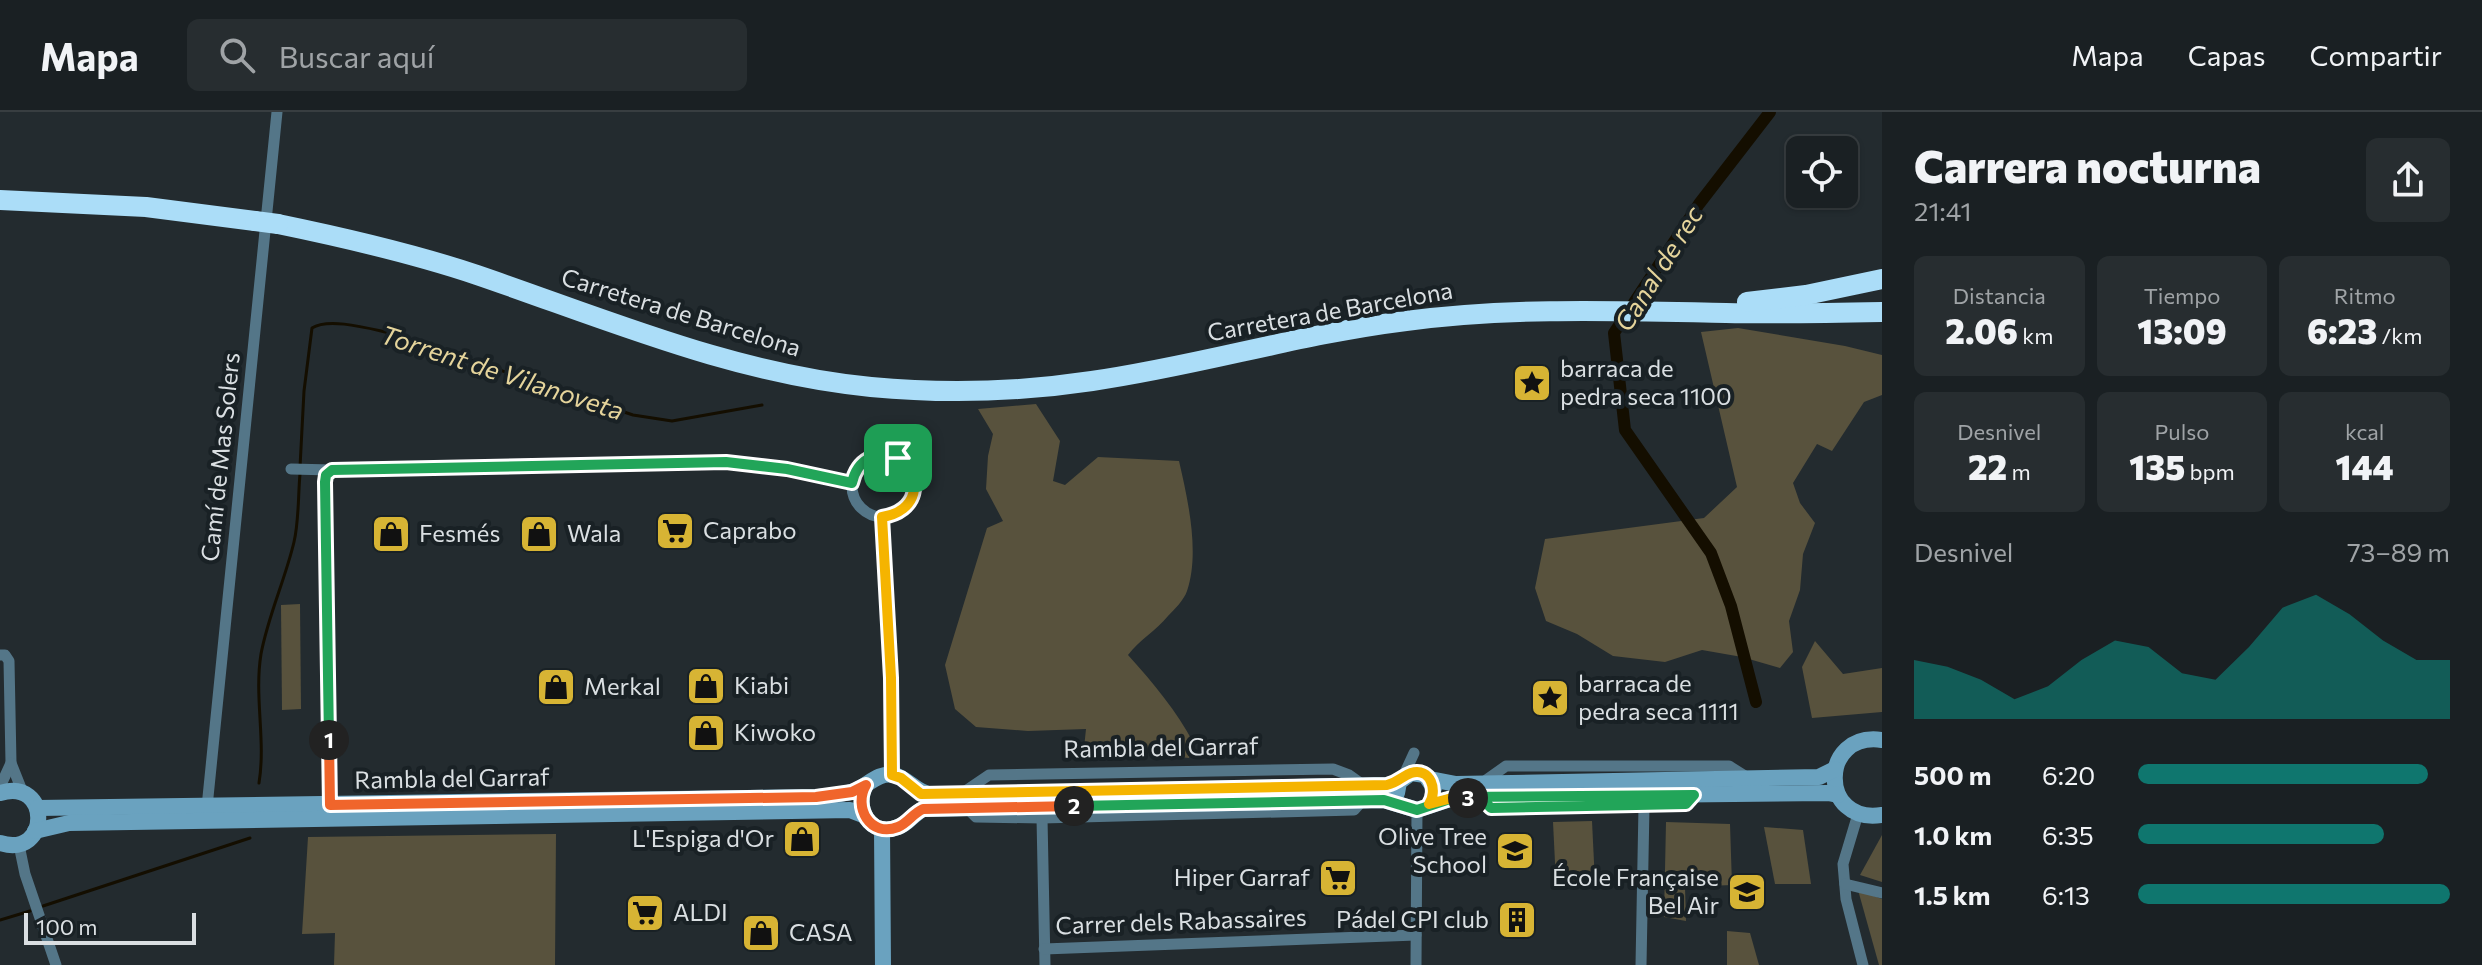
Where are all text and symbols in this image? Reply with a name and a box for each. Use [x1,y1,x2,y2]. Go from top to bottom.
search box [187,19,747,91]
text: Mapa [40,32,139,79]
icon: search [215,33,259,77]
text: Buscar aquí [279,37,435,74]
text: Mapa [2071,38,2144,72]
text: Capas [2188,38,2265,72]
text: Compartir [2309,38,2442,72]
map controls [1786,136,1858,208]
button: locate [1786,136,1858,208]
text: Carrera nocturna [1914,138,2261,192]
button: share [2366,138,2450,222]
text: 21:41 [1914,195,1972,226]
water label: Canal de rec [1607,200,1708,337]
street label: Carretera de Barcelona [558,261,805,362]
street label: Carretera de Barcelona [1205,275,1455,346]
text: Distancia [1953,282,2046,309]
text: Tiempo [2144,282,2220,309]
text: Ritmo [2334,282,2396,309]
text: 2.06 [1945,309,2018,351]
text: 13:09 [2137,309,2227,351]
text: 6:23 [2307,309,2377,351]
water label: Torrent de Vilanoveta [377,318,628,425]
text: km [2018,322,2053,349]
text: /km [2377,322,2422,349]
street label: Camí de Mas Solers [194,351,245,563]
place label: barraca de pedra seca 1100 [1560,353,1732,410]
place icon: barraca de pedra seca 1100 [1511,362,1553,404]
text: Desnivel [1957,418,2041,445]
text: Pulso [2155,418,2209,445]
text: kcal [2345,418,2384,445]
pin [864,424,932,492]
icon: arrive [876,436,920,480]
text: 22 [1968,445,2007,487]
text: 135 [2129,445,2185,487]
text: 144 [2336,445,2394,487]
text: m [2007,458,2031,485]
text: bpm [2185,458,2235,485]
supermarket icon: Caprabo [654,510,696,552]
shop icon: Fesmés [370,513,412,555]
shop icon: Wala [518,513,560,555]
place label: Caprabo [703,515,797,544]
place label: Fesmés [419,518,500,547]
place label: Wala [567,518,621,547]
text: Desnivel [1914,536,2013,567]
text: 73–89 m [2347,536,2450,567]
shop icon: Kiabi [685,665,727,707]
shop icon: Merkal [535,666,577,708]
place label: barraca de pedra seca 1111 [1578,668,1739,725]
place label: Kiabi [734,670,789,699]
place label: Merkal [584,671,661,700]
place icon: barraca de pedra seca 1111 [1529,677,1571,719]
shop icon: Kiwoko [685,712,727,754]
place label: Kiwoko [734,717,816,746]
pin: 1 [309,720,349,760]
text: 1 [324,726,334,753]
street label: Rambla del Garraf [1063,730,1259,763]
text: 500 m [1914,759,1991,790]
text: 6:20 [2042,759,2095,790]
street label: Rambla del Garraf [354,761,550,794]
pin: 3 [1448,778,1488,818]
text: 3 [1462,784,1474,811]
pin: 2 [1054,786,1094,826]
text: 2 [1068,792,1080,819]
shop icon: L'Espiga d'Or [781,818,823,860]
text: 1.0 km [1914,819,1992,850]
text: 6:35 [2042,819,2094,850]
place label: Olive Tree School [1378,821,1487,878]
place label: L'Espiga d'Or [632,823,774,852]
school or university icon: Olive Tree School [1494,830,1536,872]
supermarket icon: Hiper Garraf [1317,857,1359,899]
place label: Hiper Garraf [1174,862,1311,891]
place label: École Française Bel Air [1552,862,1719,919]
school or university icon: École Française Bel Air [1726,871,1768,913]
text: 1.5 km [1914,879,1990,910]
text: 6:13 [2042,879,2090,910]
supermarket icon: ALDI [624,892,666,934]
place label: ALDI [673,897,728,926]
building icon: Pádel CPI club [1496,899,1538,941]
street label: Carrer dels Rabassaires [1055,902,1307,939]
place label: Pádel CPI club [1336,904,1489,933]
scale bar [24,909,196,945]
shop icon: CASA [740,912,782,954]
text: 100 m [36,913,98,940]
place label: CASA [789,917,853,946]

